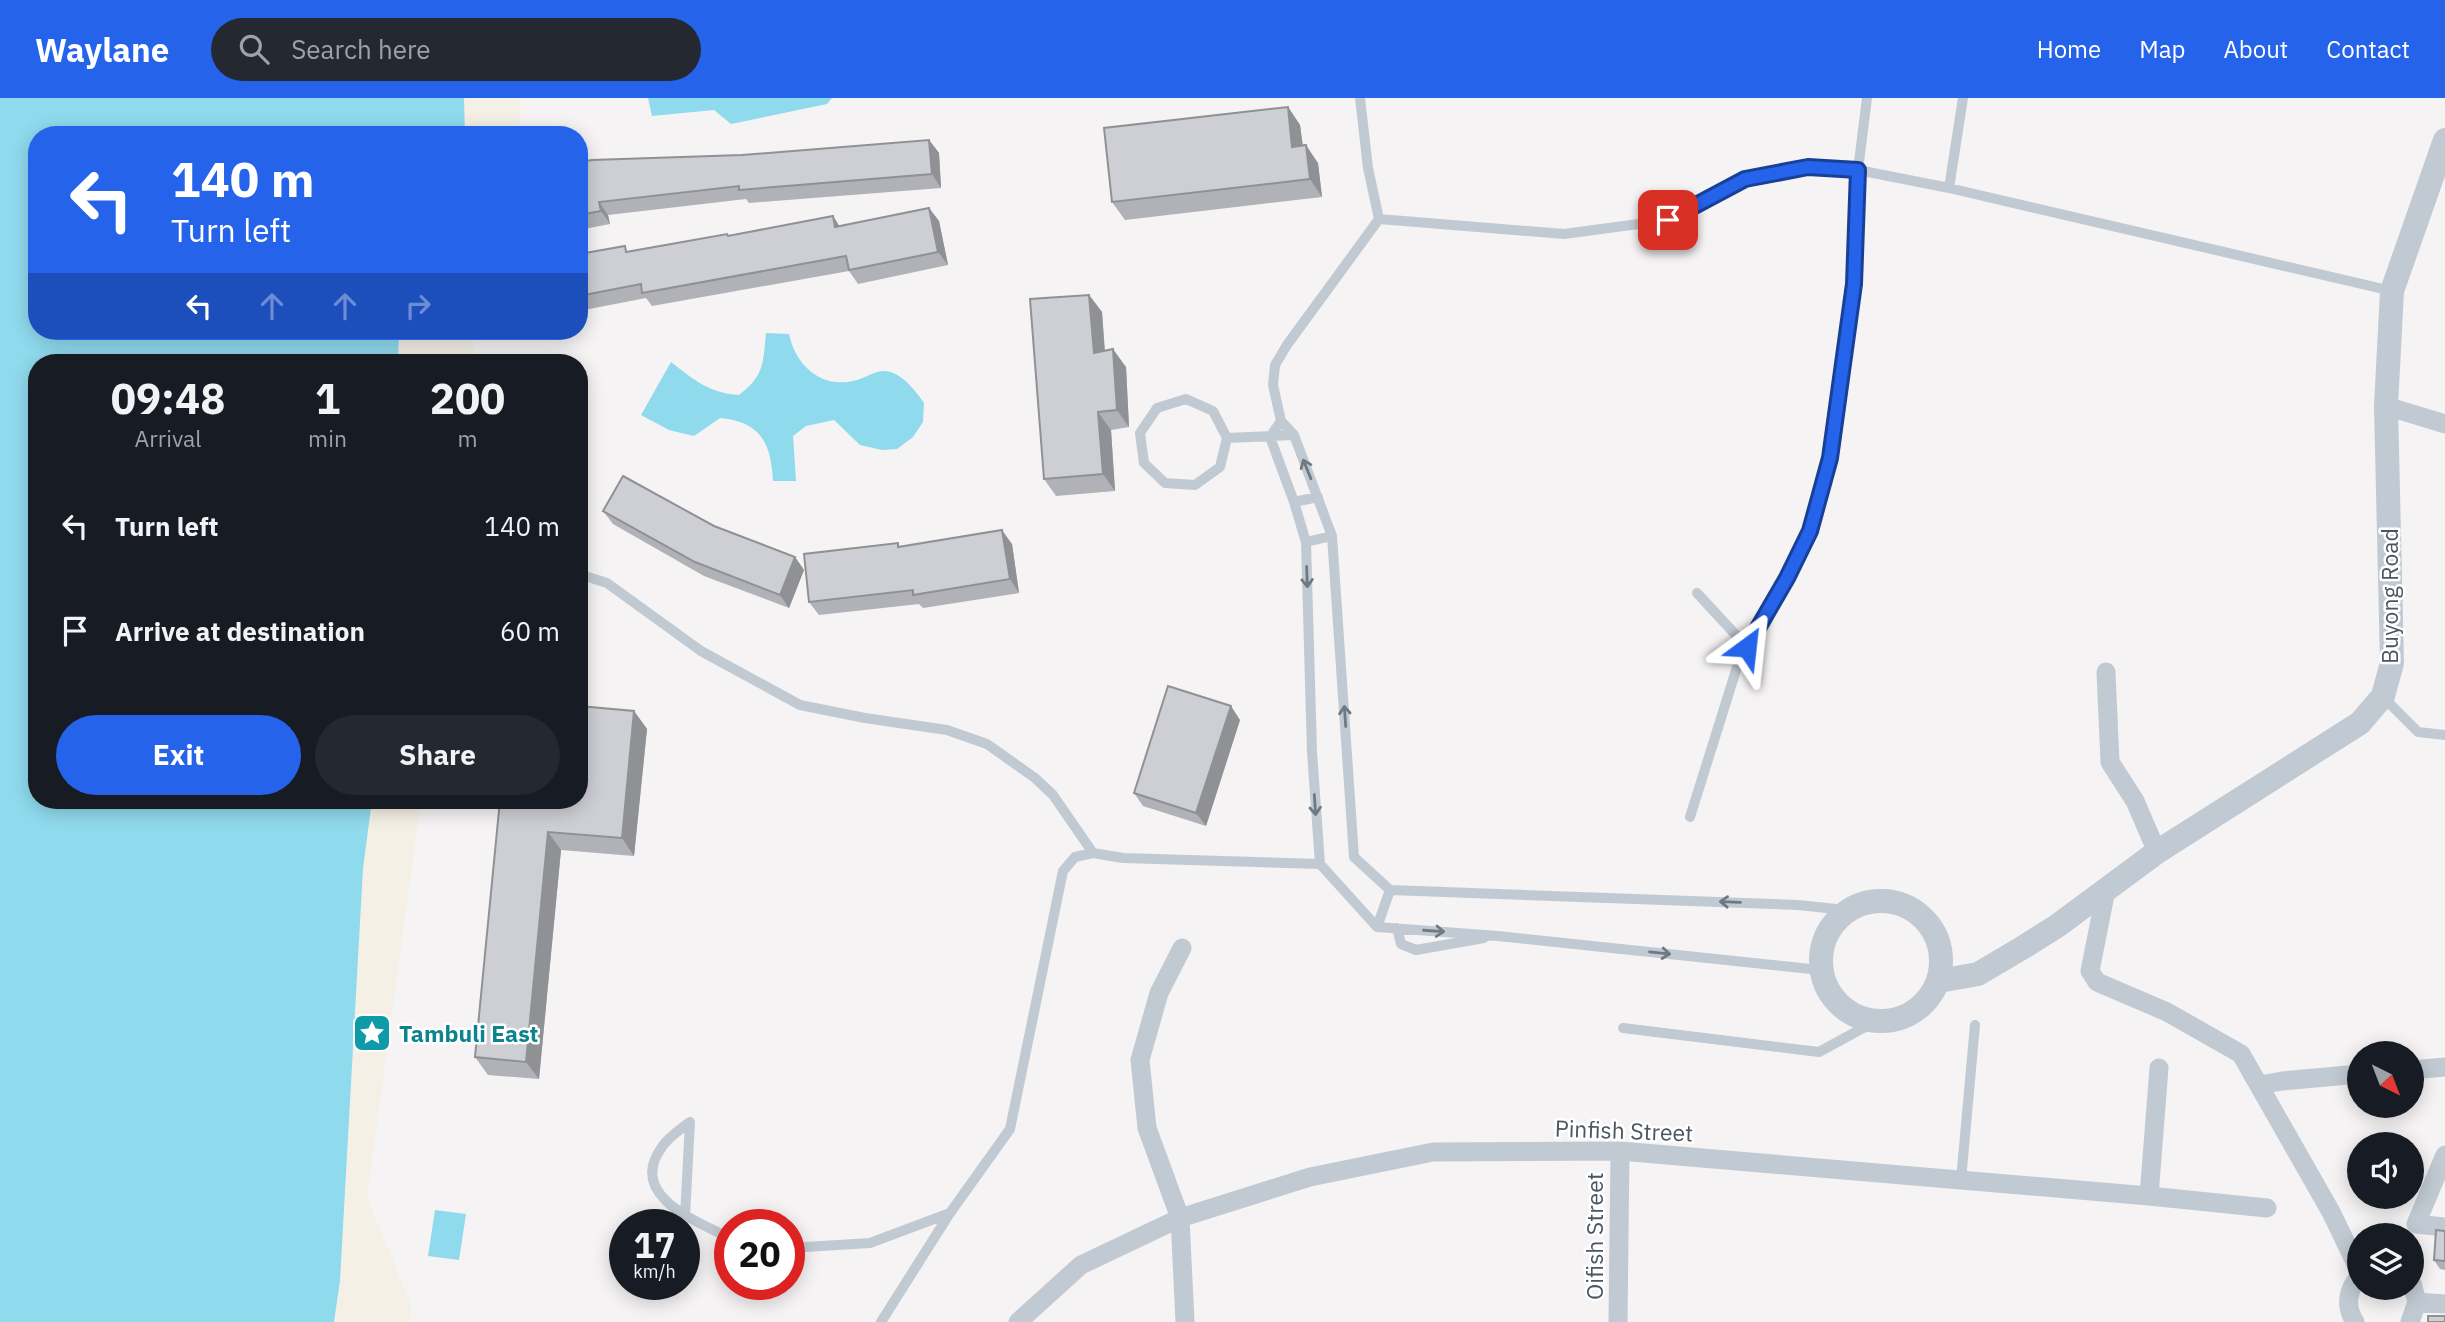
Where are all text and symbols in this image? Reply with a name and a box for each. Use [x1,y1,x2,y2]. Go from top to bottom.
search box [211,18,701,81]
text: Waylane [35,28,169,71]
icon: search [235,30,273,68]
text: Search here [291,32,431,66]
text: Home [2037,33,2101,65]
text: Map [2139,33,2185,65]
text: About [2223,33,2288,65]
text: Contact [2326,33,2410,65]
text: 140 m [171,147,315,210]
icon: left [56,154,147,245]
pin [1638,190,1698,250]
icon: arrive [1649,201,1687,239]
text: Turn left [171,209,291,251]
icon: left [180,287,218,325]
icon: ahead [253,287,291,325]
icon: ahead [326,287,364,325]
icon: right [399,287,437,325]
text: 09:48 [111,371,225,426]
text: 1 [315,371,340,426]
text: 200 [430,371,505,426]
text: Arrival [135,423,202,453]
text: min [308,423,347,453]
text: m [457,423,478,453]
one-way arrow [1300,458,1313,480]
icon: left [56,507,94,545]
text: Turn left [115,509,218,543]
text: 140 m [484,509,560,543]
street label: Buyong Road [2374,528,2404,664]
one-way arrow [1300,565,1313,588]
position arrow [1710,610,1784,684]
icon: arrive [56,612,94,650]
text: Arrive at destination [115,614,365,648]
text: 60 m [500,614,560,648]
one-way arrow [1338,705,1351,728]
button: Exit [56,715,301,795]
button: Share [315,715,560,795]
one-way arrow [1309,793,1322,815]
one-way arrow [1719,896,1742,909]
one-way arrow [1422,925,1444,938]
one-way arrow [1648,947,1671,960]
place icon: Tambuli East [351,1012,393,1054]
place label: Tambuli East [399,1018,539,1048]
north arrow [2347,1041,2424,1118]
map controls [2347,1041,2424,1300]
street label: Pinfish Street [1554,1113,1694,1147]
button: sound [2347,1132,2424,1209]
street label: Oifish Street [1579,1172,1609,1300]
speed limit sign: 20 [714,1209,805,1300]
text: 17 [633,1222,676,1268]
button: layers [2347,1223,2424,1300]
text: km/h [633,1260,676,1283]

